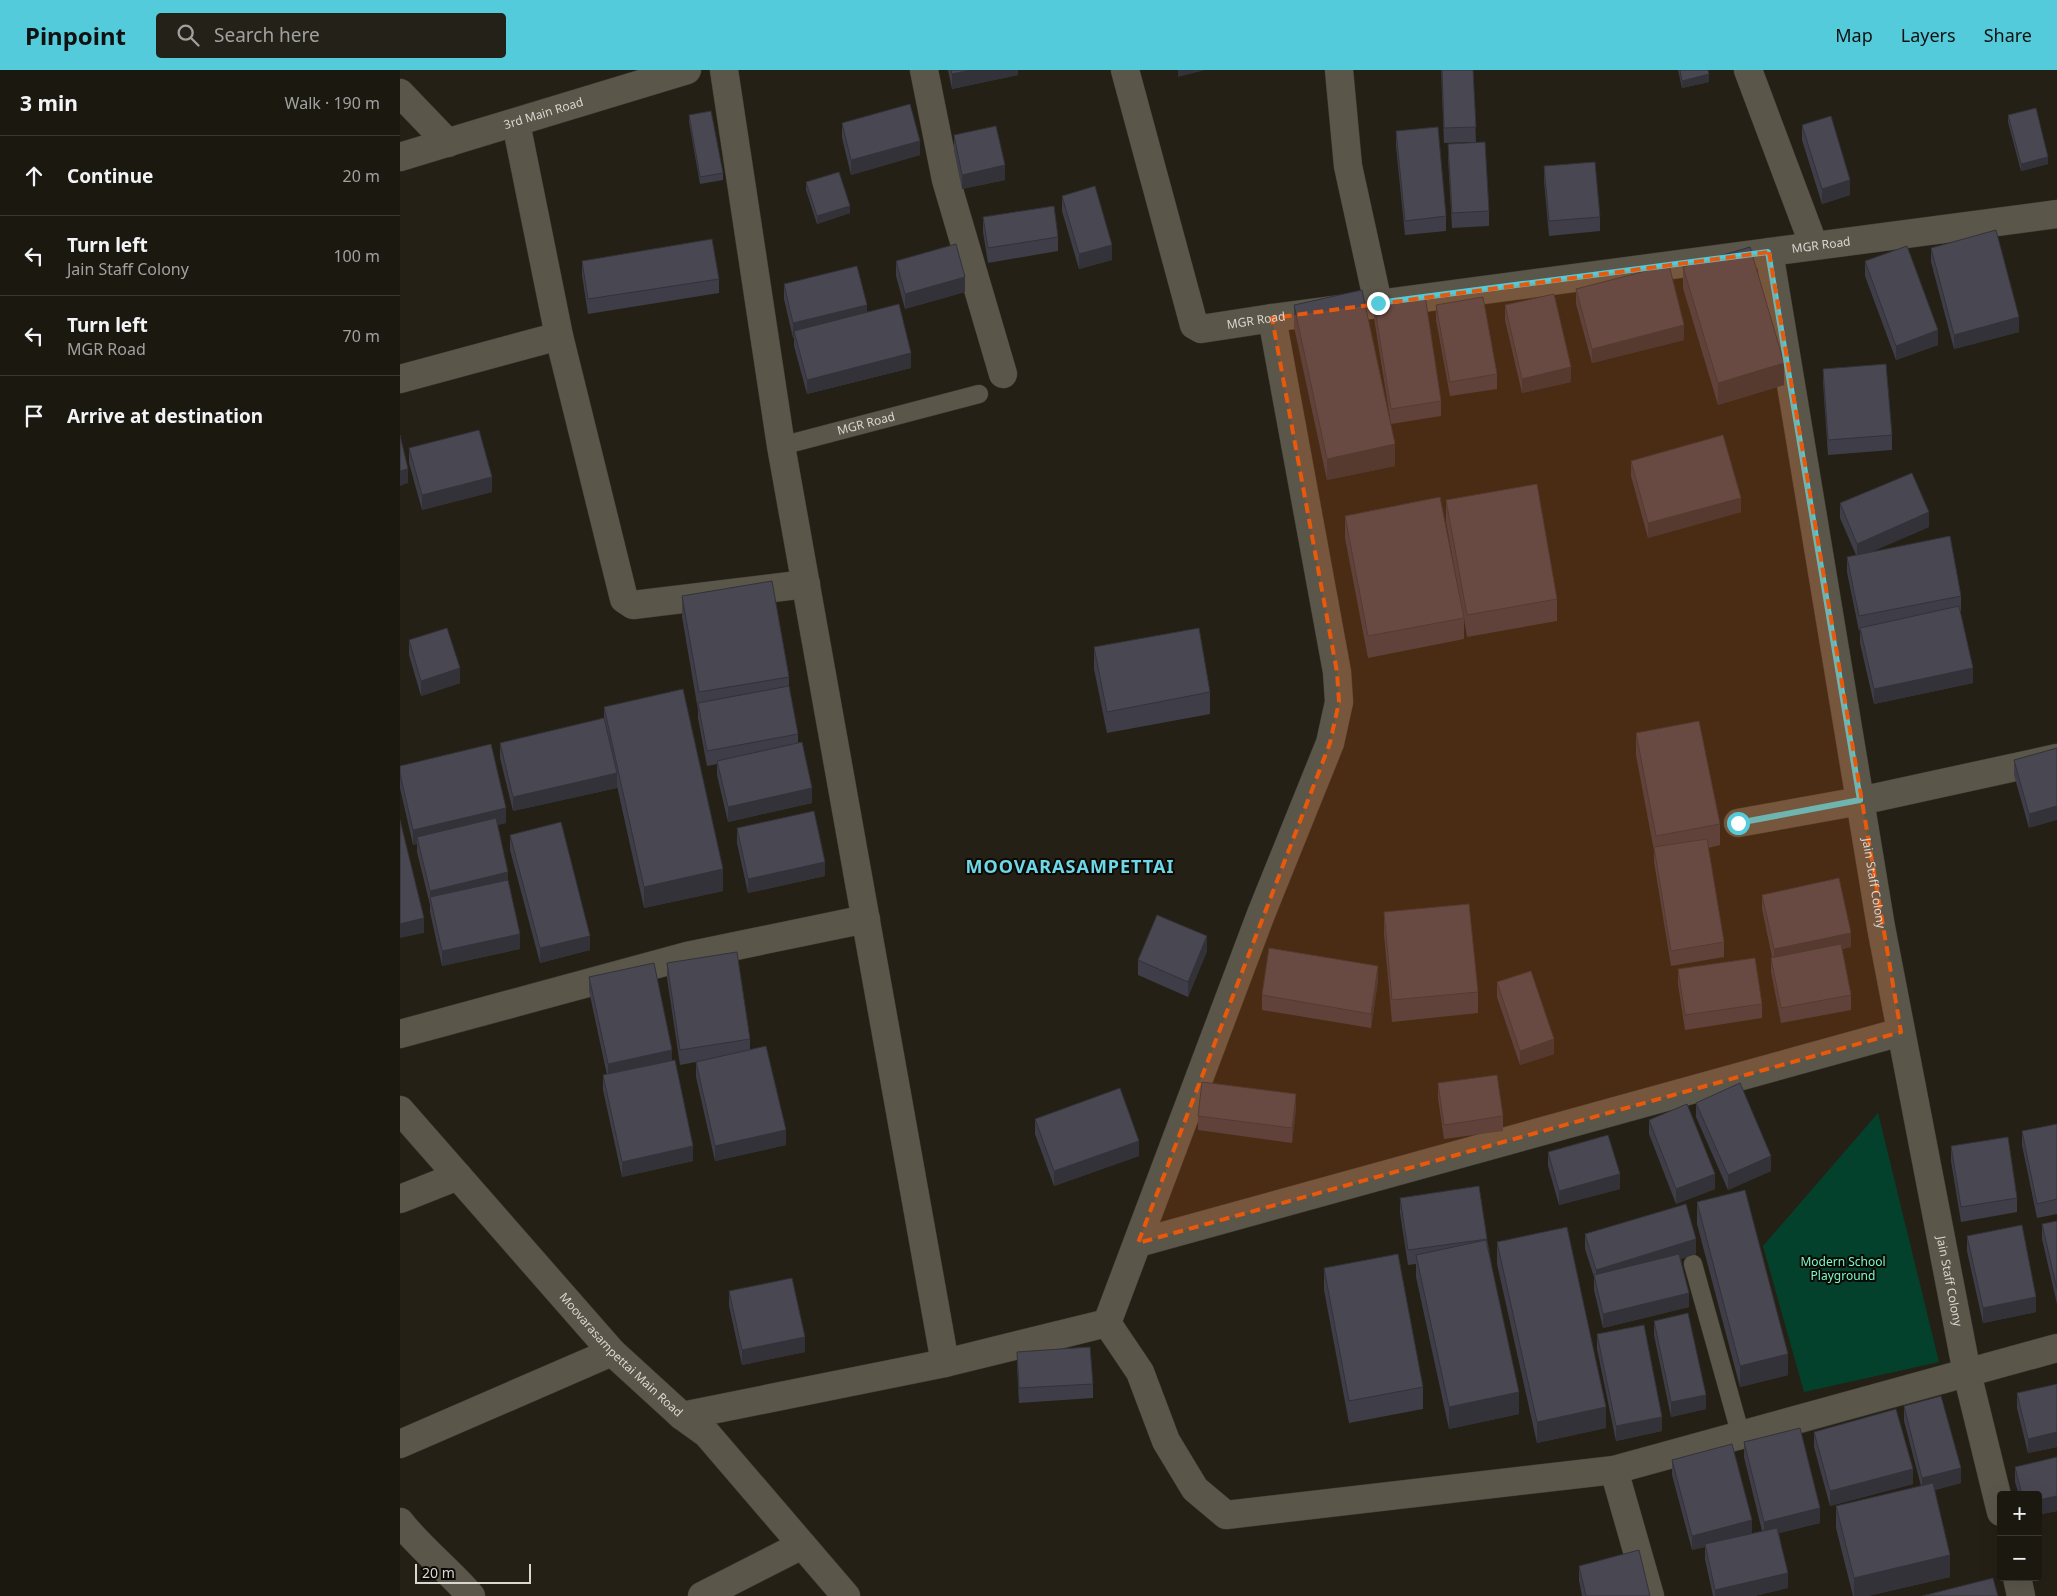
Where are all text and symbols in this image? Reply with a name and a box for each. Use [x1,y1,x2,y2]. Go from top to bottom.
search box [156,13,506,58]
text: Pinpoint [25,19,126,52]
icon: search [174,21,202,49]
text: Search here [214,22,320,48]
text: Map [1835,23,1873,47]
text: Layers [1901,23,1956,47]
text: Share [1984,23,2032,47]
text: 3 min [20,89,78,117]
text: Walk · 190 m [285,92,380,114]
street label: 3rd Main Road [502,93,585,133]
icon: ahead [20,162,48,190]
text: Continue [67,163,153,189]
text: 20 m [343,165,380,187]
text: Turn left [67,232,148,258]
street label: MGR Road [1791,232,1851,257]
icon: left [20,242,48,270]
text: 100 m [333,245,380,267]
text: Jain Staff Colony [67,258,189,280]
route end [1367,292,1390,315]
street label: MGR Road [1226,307,1286,333]
text: Turn left [67,312,148,338]
icon: left [20,322,48,350]
text: 70 m [343,325,380,347]
text: MGR Road [67,338,146,360]
icon: arrive [20,402,48,430]
text: Arrive at destination [67,403,263,429]
street label: MGR Road [835,407,897,439]
route start [1727,812,1750,835]
street label: Jain Staff Colony [1858,836,1890,931]
district label: MOOVARASAMPETTAI [966,854,1174,878]
street label: Jain Staff Colony [1933,1234,1967,1329]
park label: Modern School Playground [1800,1253,1886,1284]
street label: Moovarasampettai Main Road [556,1289,687,1421]
map controls [1997,1491,2042,1581]
button: + [1997,1491,2042,1536]
button: − [1997,1536,2042,1581]
scale bar [415,1561,531,1584]
text: 20 m [422,1563,455,1582]

